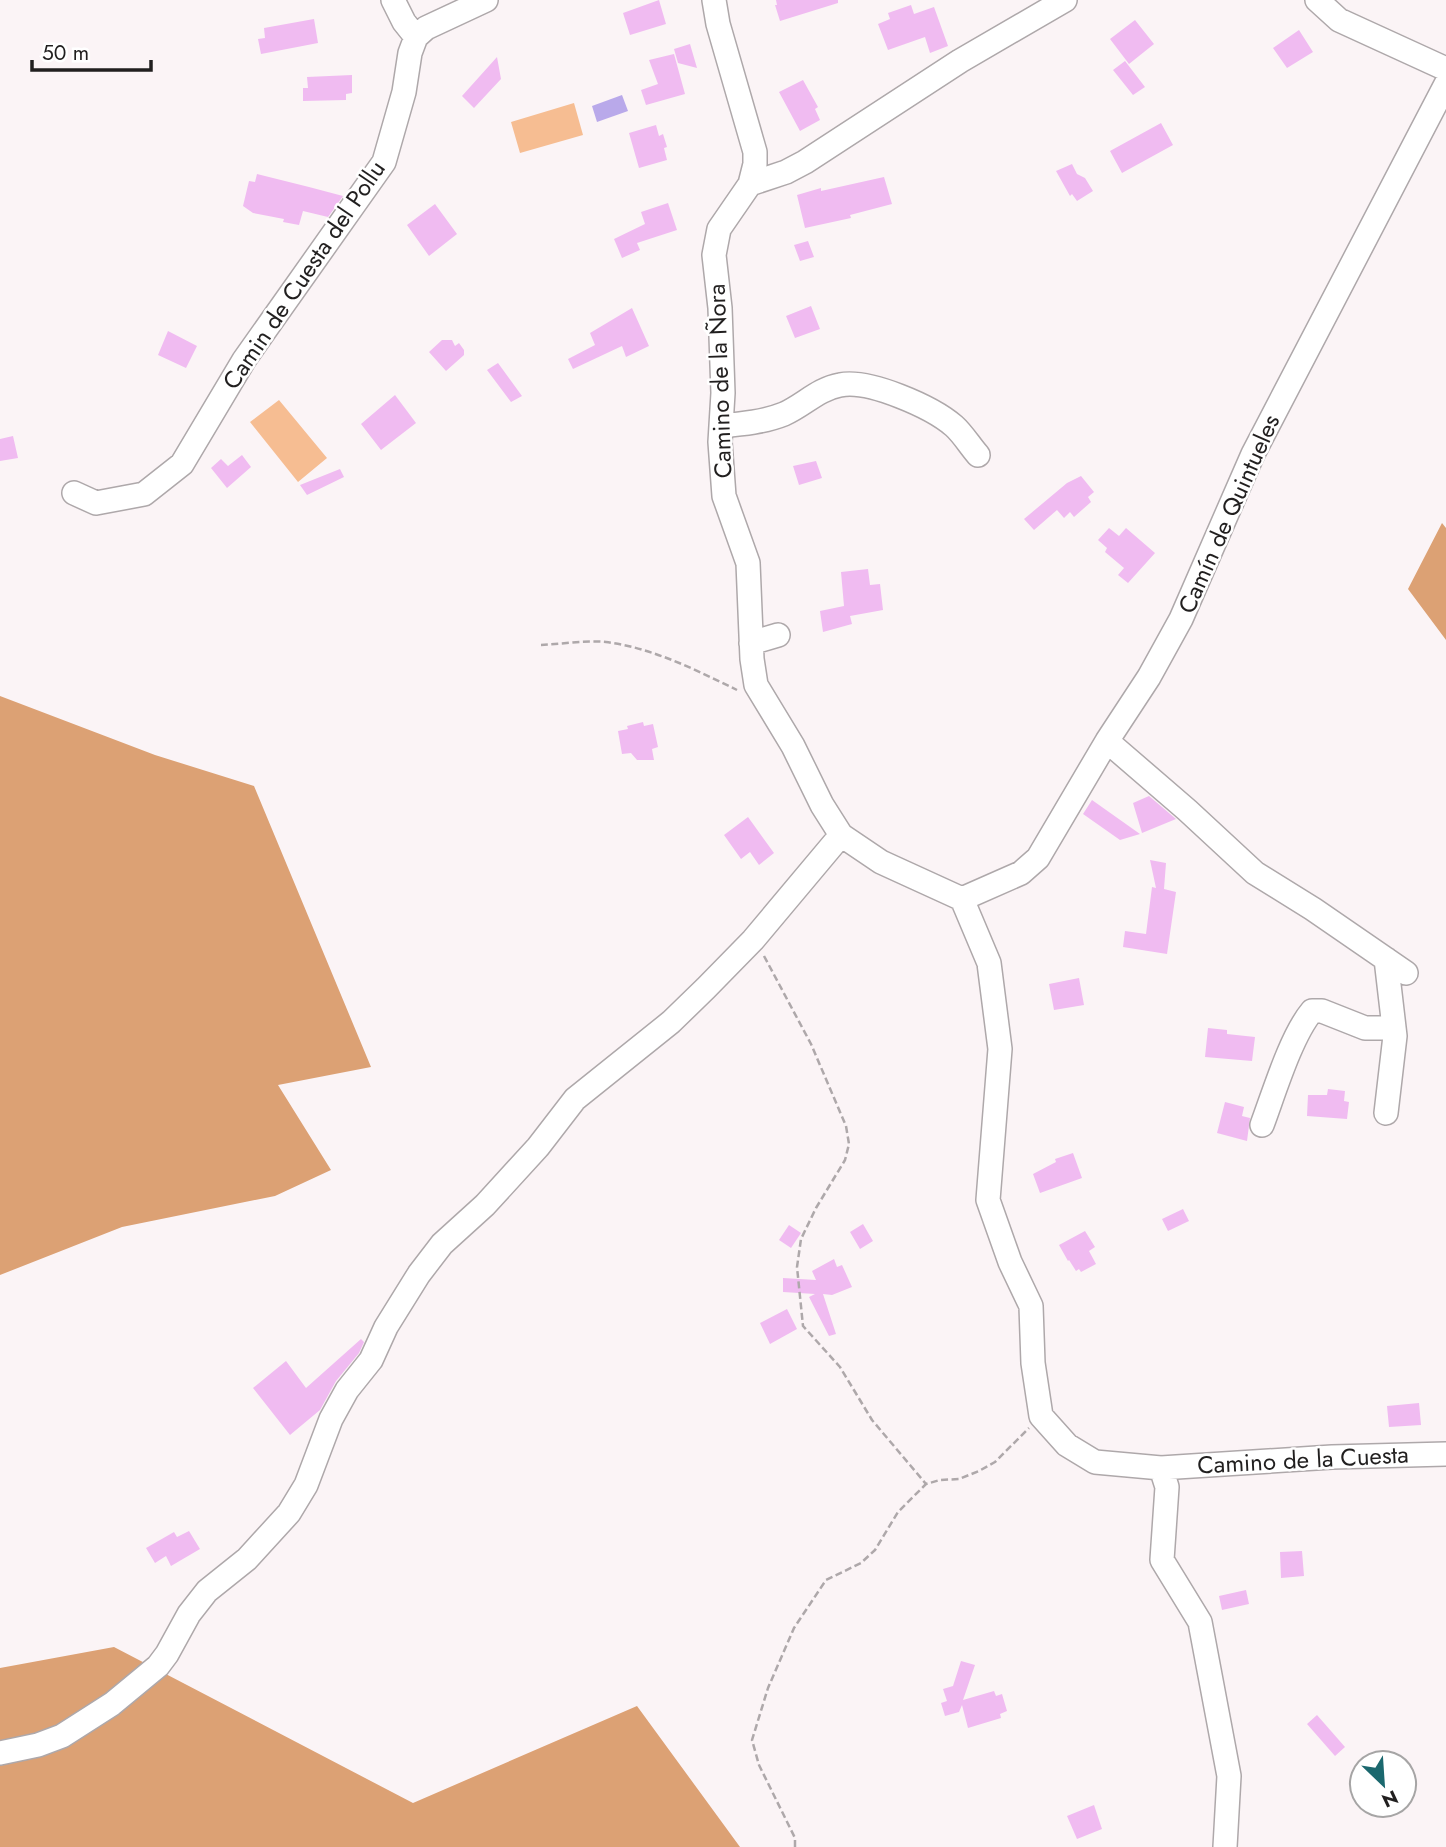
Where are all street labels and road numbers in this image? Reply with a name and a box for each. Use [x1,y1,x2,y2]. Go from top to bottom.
street label: Camin de Cuesta del Pollu [214,153,393,396]
street label: Camino de la Ñora [699,283,740,479]
street label: Camín de Quintueles [1169,409,1288,619]
street label: Camino de la Cuesta [1196,1436,1410,1483]

